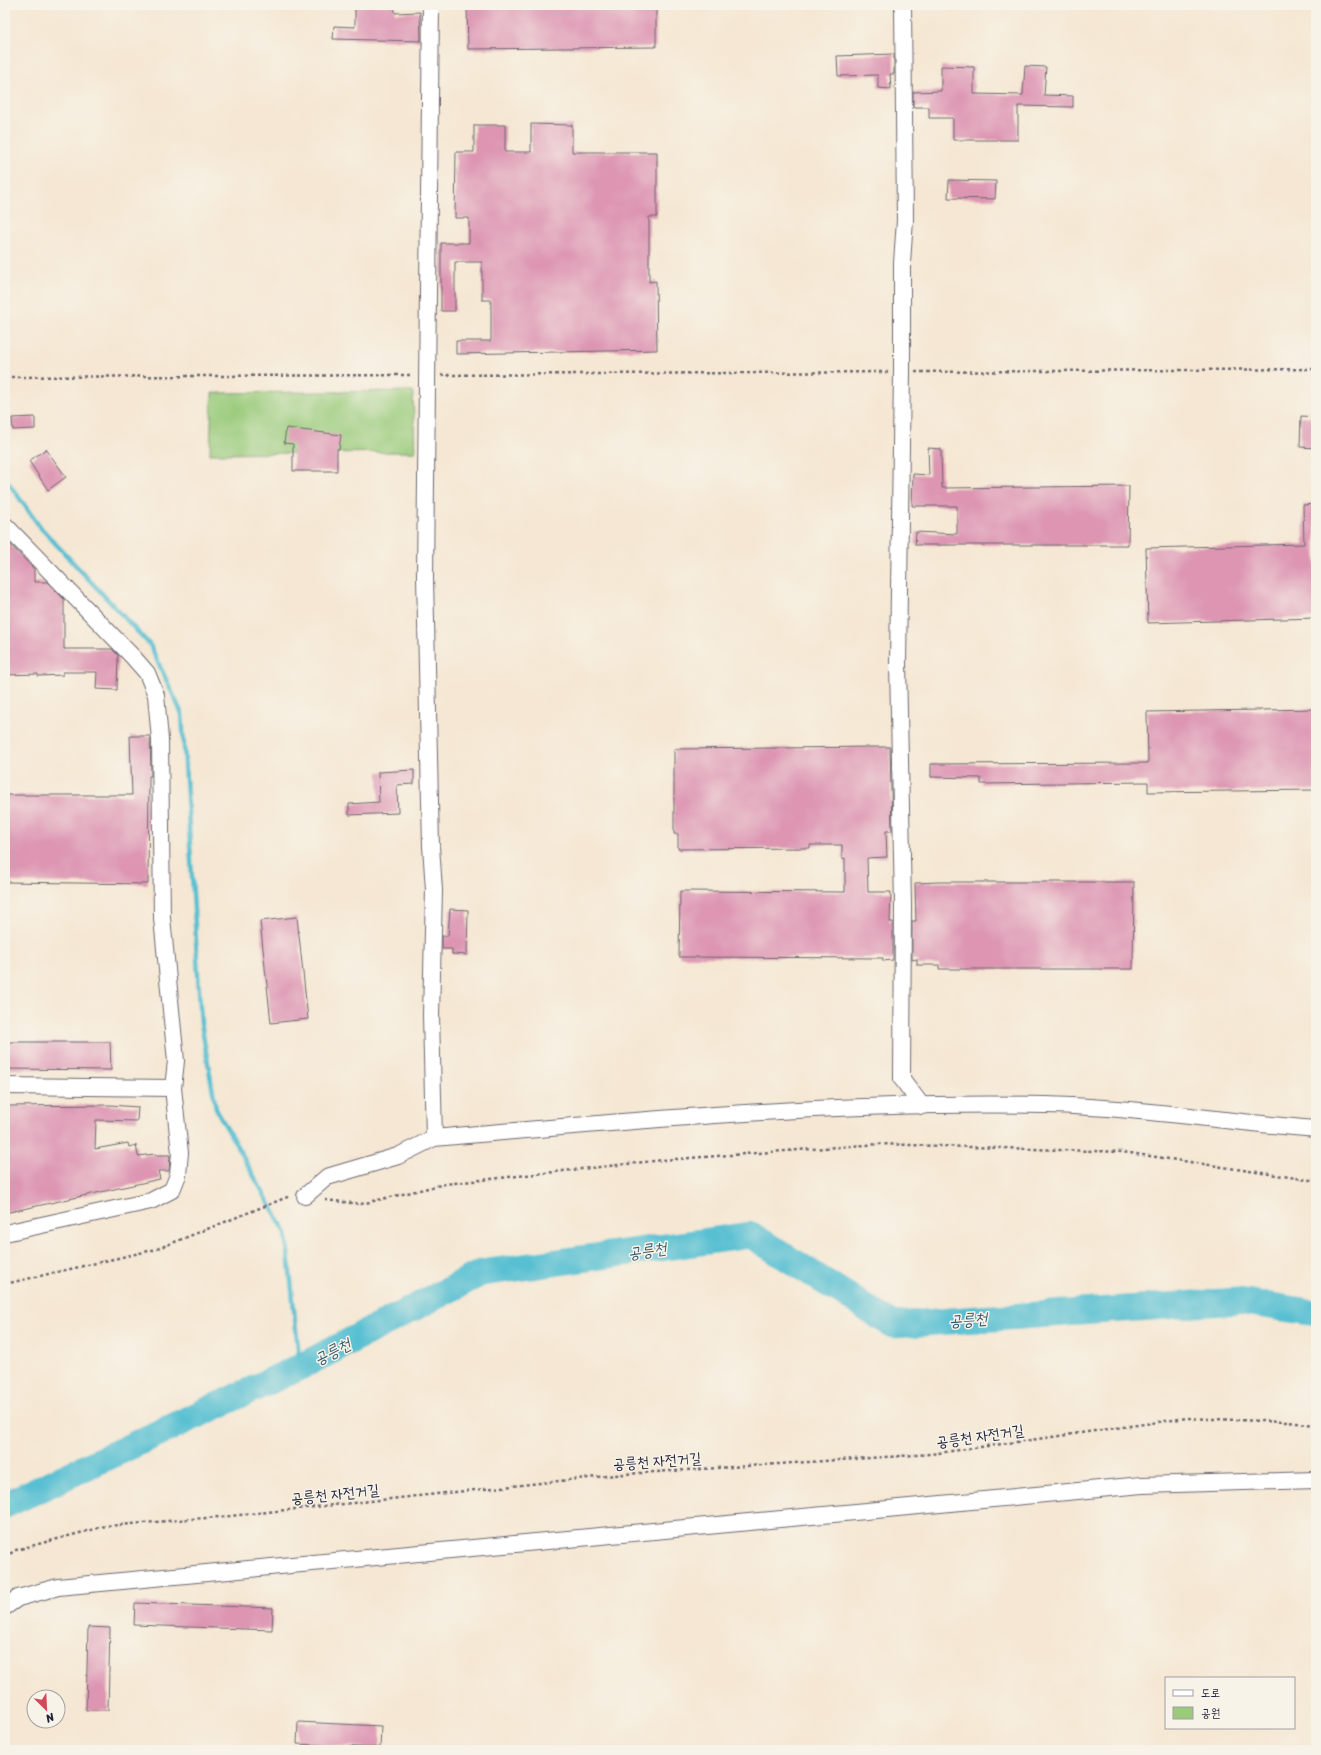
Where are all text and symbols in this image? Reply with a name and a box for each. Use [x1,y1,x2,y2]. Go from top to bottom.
water label: 공릉천 [626,1233,670,1268]
water label: 공릉천 [948,1304,990,1335]
water label: 공릉천 [308,1329,358,1373]
street label: 공릉천 자전거길 [934,1417,1026,1455]
street label: 공릉천 자전거길 [612,1445,702,1477]
street label: 공릉천 자전거길 [290,1476,380,1512]
legend [1165,1677,1295,1729]
text: 도로 [1201,1682,1220,1704]
north arrow [26,1689,66,1729]
text: 공원 [1201,1702,1220,1724]
text: N [42,1707,58,1728]

